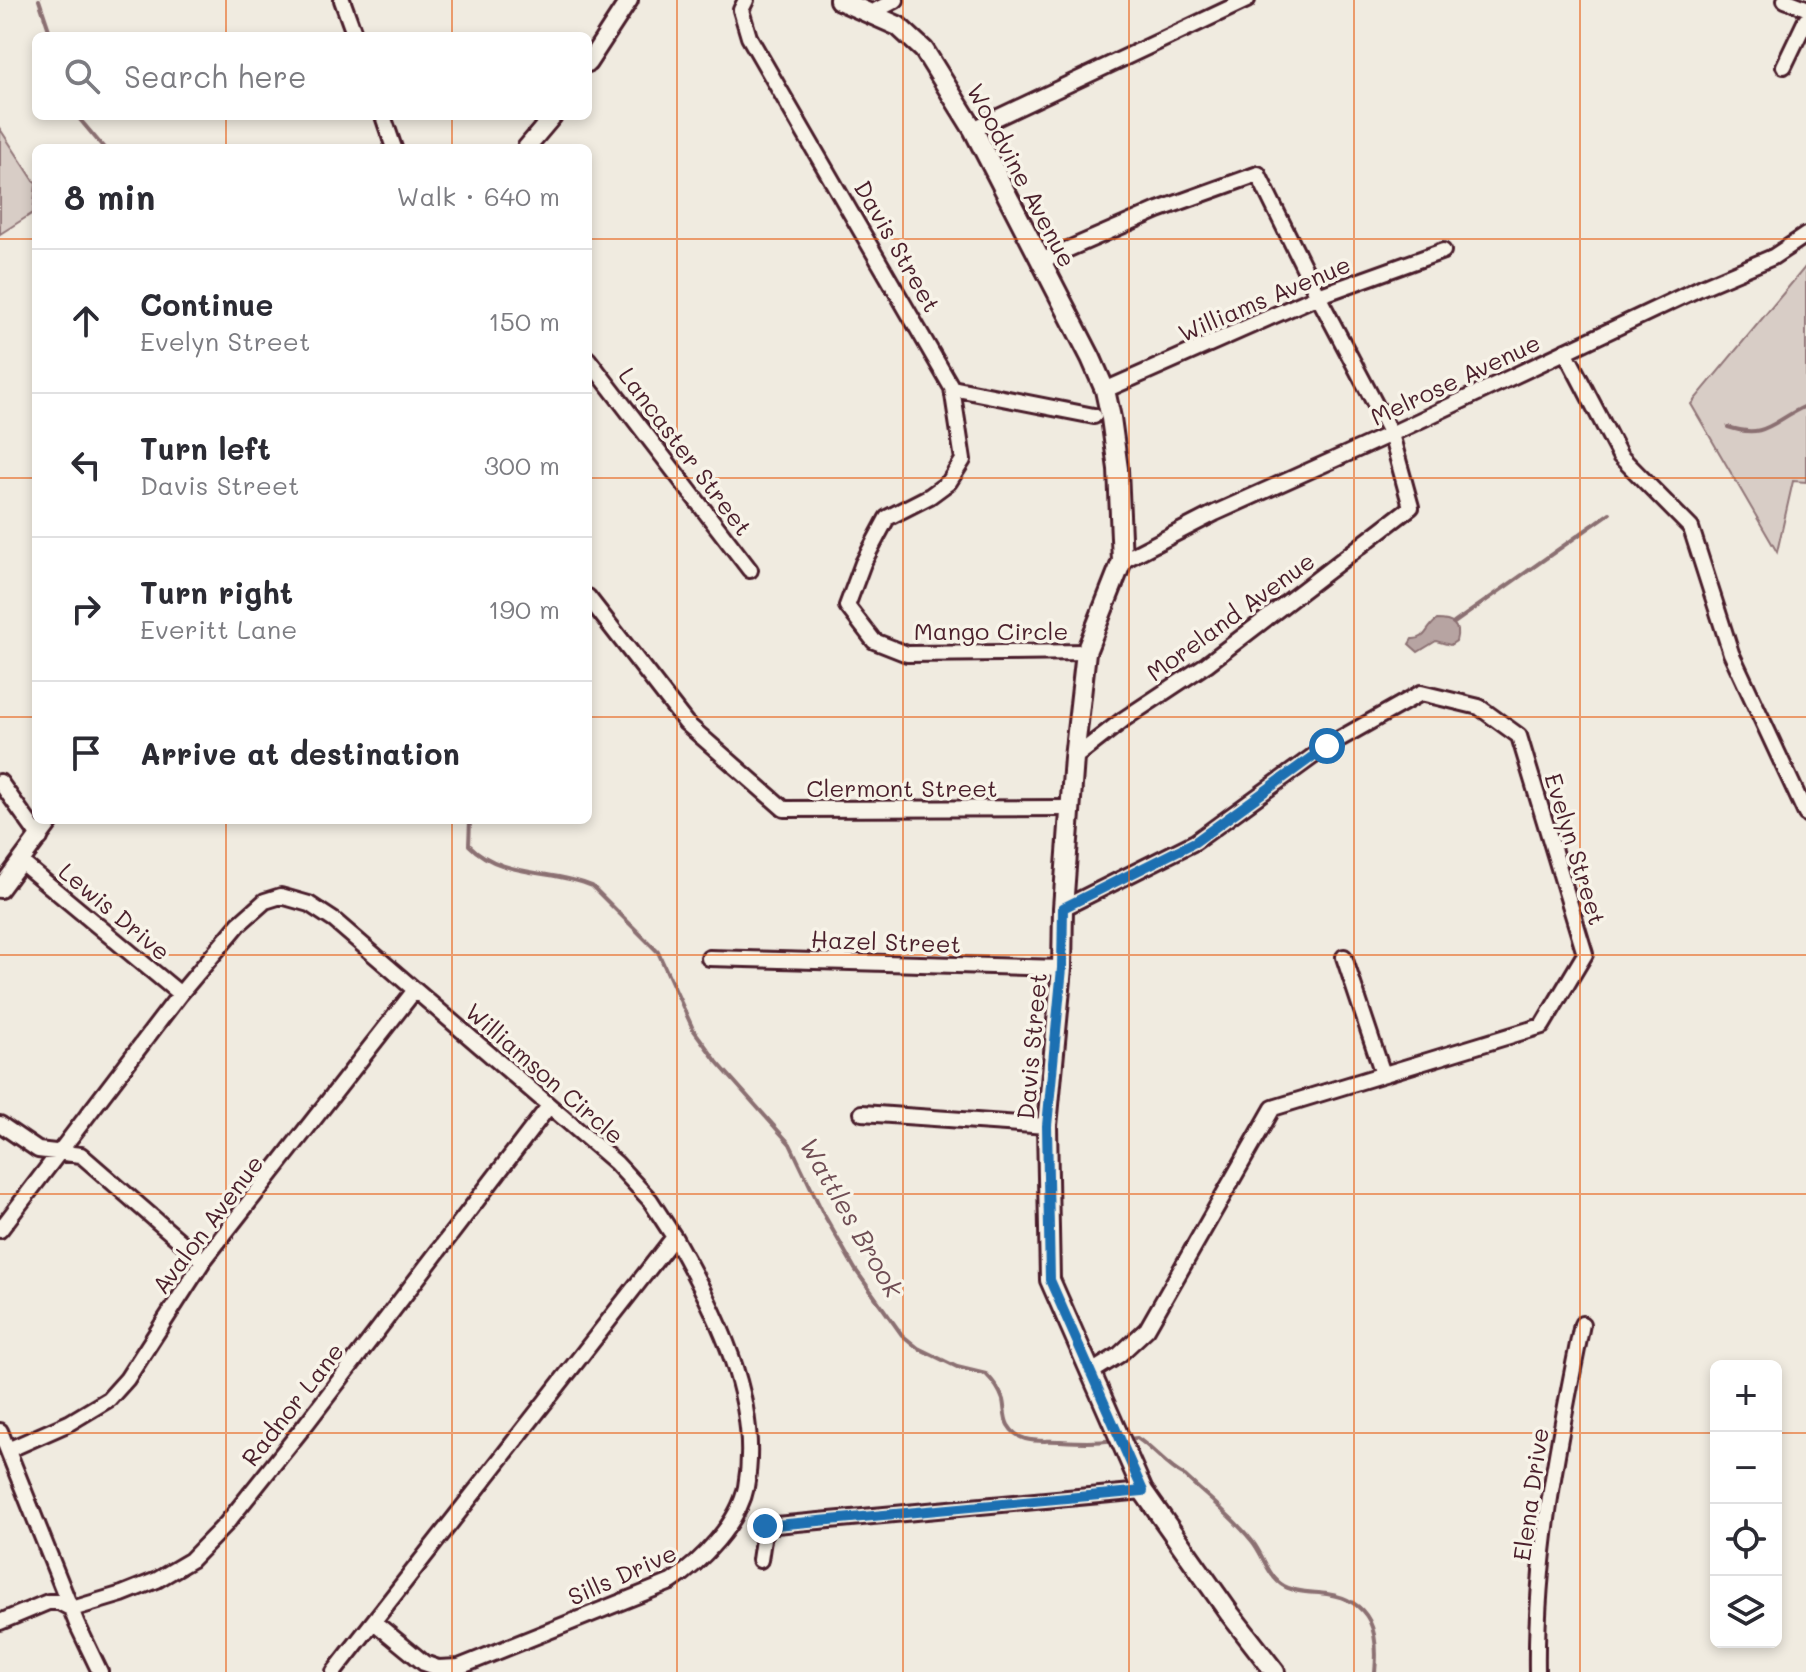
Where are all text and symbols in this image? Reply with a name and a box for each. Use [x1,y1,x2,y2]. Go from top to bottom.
search box [32,32,592,120]
icon: search [60,54,104,98]
text: Search here [124,56,307,96]
street label: Woodvine Avenue [961,78,1083,272]
text: 8 min [64,174,155,219]
street label: Davis Street [848,175,948,317]
text: Walk · 640 m [397,179,560,213]
street label: Williams Avenue [1173,248,1355,348]
text: Continue [140,284,273,324]
icon: ahead [64,299,108,343]
text: 150 m [488,304,560,338]
text: Evelyn Street [140,324,310,358]
street label: Melrose Avenue [1365,326,1545,432]
street label: Lancaster Street [612,361,760,541]
text: Turn left [140,428,271,468]
icon: left [64,443,108,487]
text: 300 m [484,448,560,482]
text: Davis Street [140,468,299,502]
street label: Moreland Avenue [1140,545,1320,687]
text: Turn right [140,572,293,612]
icon: right [64,587,108,631]
text: 190 m [488,592,560,626]
text: Everitt Lane [140,612,297,646]
street label: Mango Circle [914,615,1068,646]
route start [1309,728,1345,764]
icon: arrive [64,731,108,775]
text: Arrive at destination [140,733,460,773]
street label: Evelyn Street [1538,769,1614,929]
street label: Clermont Street [806,772,998,803]
street label: Lewis Drive [53,855,177,967]
street label: Hazel Street [810,923,962,959]
street label: Davis Street [1009,971,1053,1121]
street label: Williamson Circle [459,996,631,1150]
water label: Wattles Brook [792,1131,912,1304]
street label: Avalon Avenue [145,1148,269,1300]
street label: Radnor Lane [234,1336,350,1472]
map controls [1710,1360,1782,1648]
button: + [1710,1360,1782,1432]
street label: Elena Drive [1505,1425,1555,1563]
button: − [1710,1432,1782,1504]
button: locate [1710,1504,1782,1576]
route end [747,1508,783,1544]
street label: Sills Drive [563,1536,681,1612]
button: layers [1710,1576,1782,1648]

